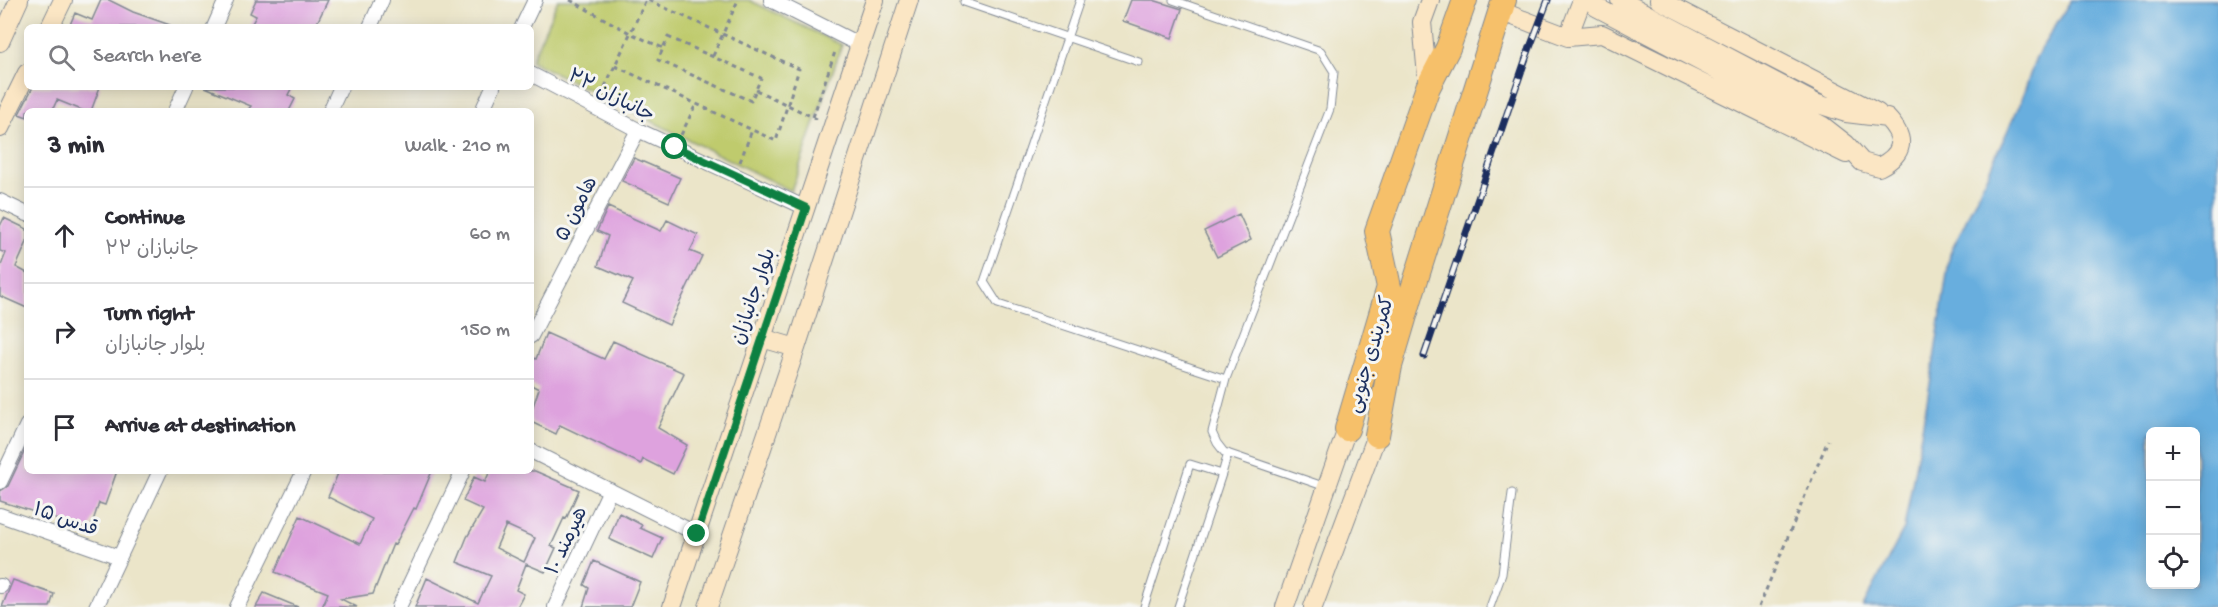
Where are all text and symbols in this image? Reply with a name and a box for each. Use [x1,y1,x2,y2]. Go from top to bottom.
search box [24,24,534,90]
icon: search [45,41,78,74]
text: Search here [93,44,201,70]
street label: جانبازان ۲۲ [563,65,658,129]
text: 3 min [48,132,104,163]
route start [661,133,687,159]
text: Walk · 210 m [405,136,510,159]
street label: هامون ۵ [551,173,604,246]
text: Continue [105,206,185,232]
icon: ahead [48,219,81,252]
text: 60 m [470,224,510,247]
text: جانبازان ۲۲ [105,239,199,262]
street label: بلوار جانبازان [727,246,783,348]
street label: کمربندی جنوبی [1343,294,1401,416]
text: Turn right [105,302,193,328]
icon: right [48,315,81,348]
text: 150 m [461,320,510,343]
text: بلوار جانبازان [105,335,206,358]
icon: arrive [48,411,81,444]
text: Arrive at destination [105,414,295,440]
map controls [2146,427,2200,589]
button: + [2146,427,2200,481]
button: − [2146,481,2200,535]
street label: قدس ۱۵ [30,499,101,543]
street label: هیرمند ۱۰ [542,504,594,579]
route end [683,520,709,546]
button: locate [2146,535,2200,589]

